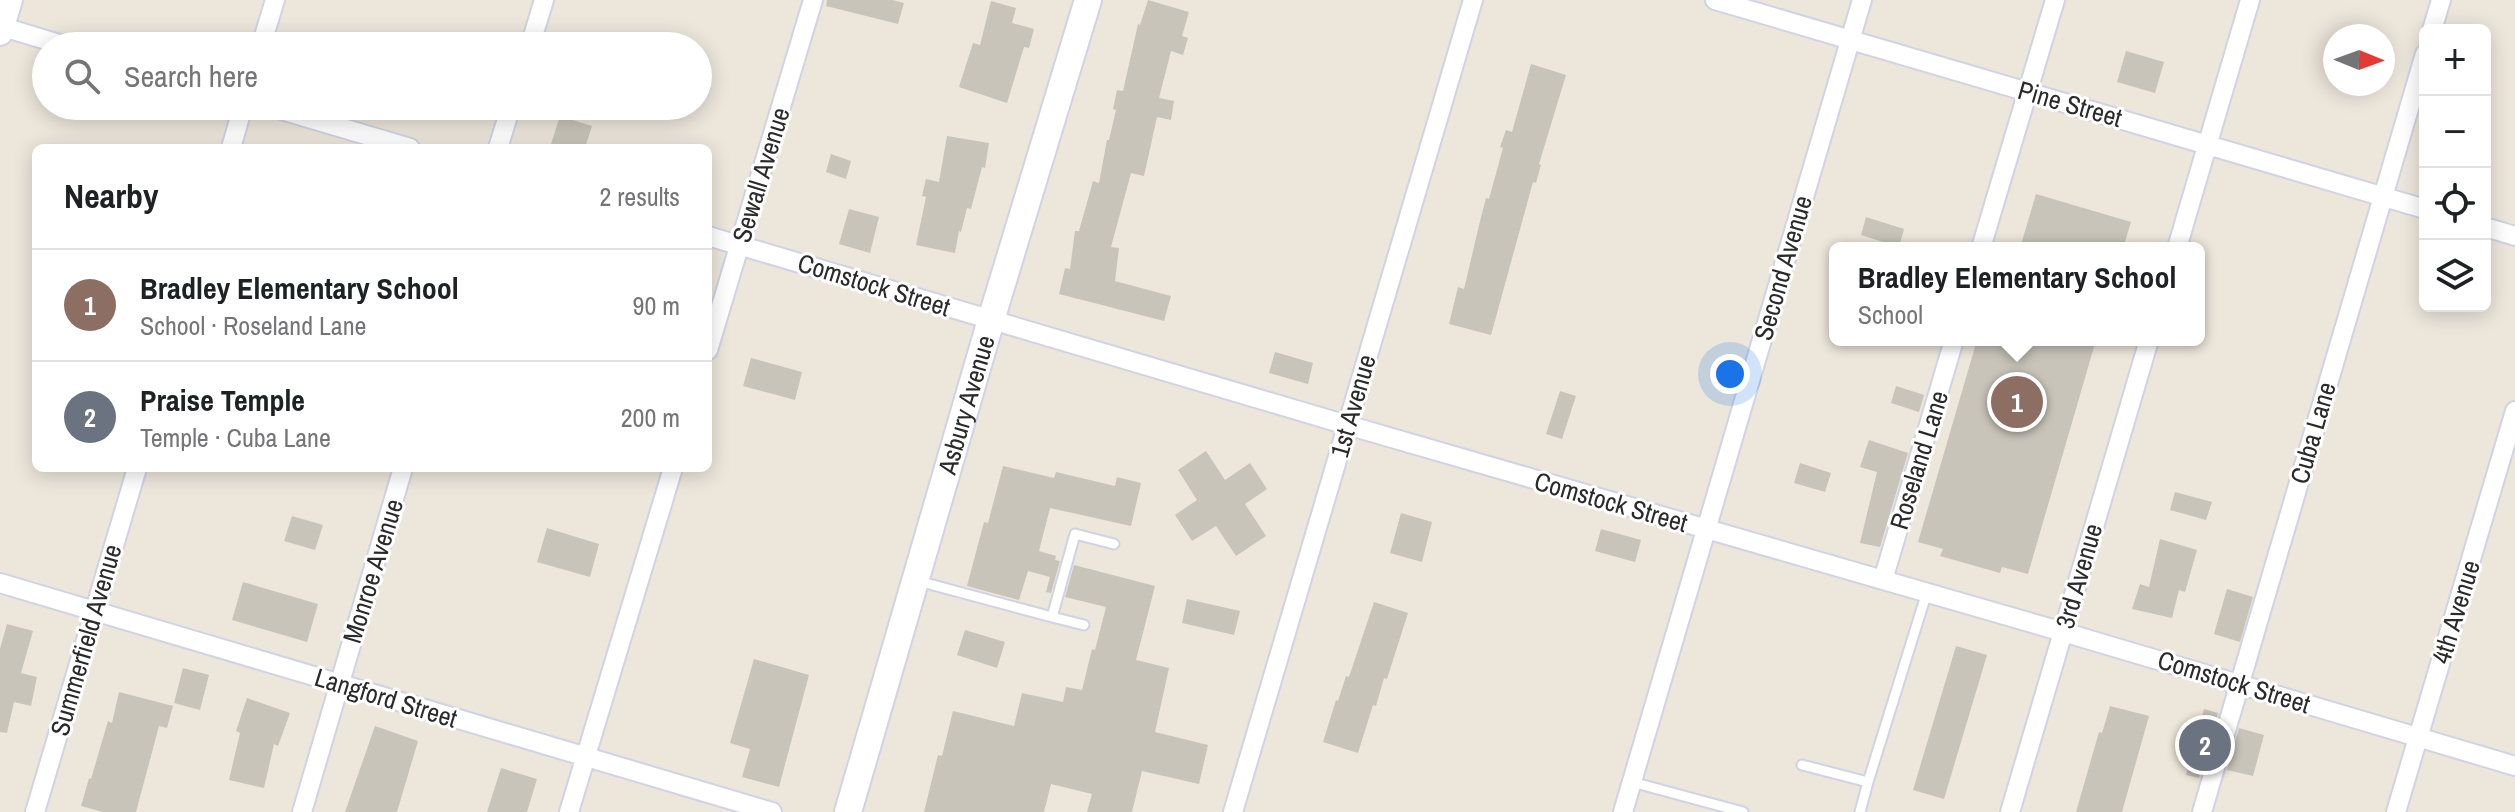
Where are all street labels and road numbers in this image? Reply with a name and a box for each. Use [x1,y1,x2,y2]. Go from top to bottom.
street label: Pine Street [2014,72,2126,135]
street label: Sewall Avenue [723,103,798,247]
street label: Second Avenue [1745,191,1820,344]
street label: Comstock Street [794,245,955,324]
street label: Asbury Avenue [929,331,1003,479]
street label: 1st Avenue [1321,350,1384,461]
street label: Cuba Lane [2281,378,2344,488]
street label: Roseland Lane [1881,386,1956,534]
street label: Comstock Street [1531,463,1692,540]
street label: Monroe Avenue [334,495,411,647]
street label: 3rd Avenue [2047,519,2110,632]
street label: Summerfield Avenue [41,540,130,740]
street label: 4th Avenue [2423,556,2488,668]
street label: Comstock Street [2154,642,2315,721]
street label: Langford Street [311,659,462,736]

